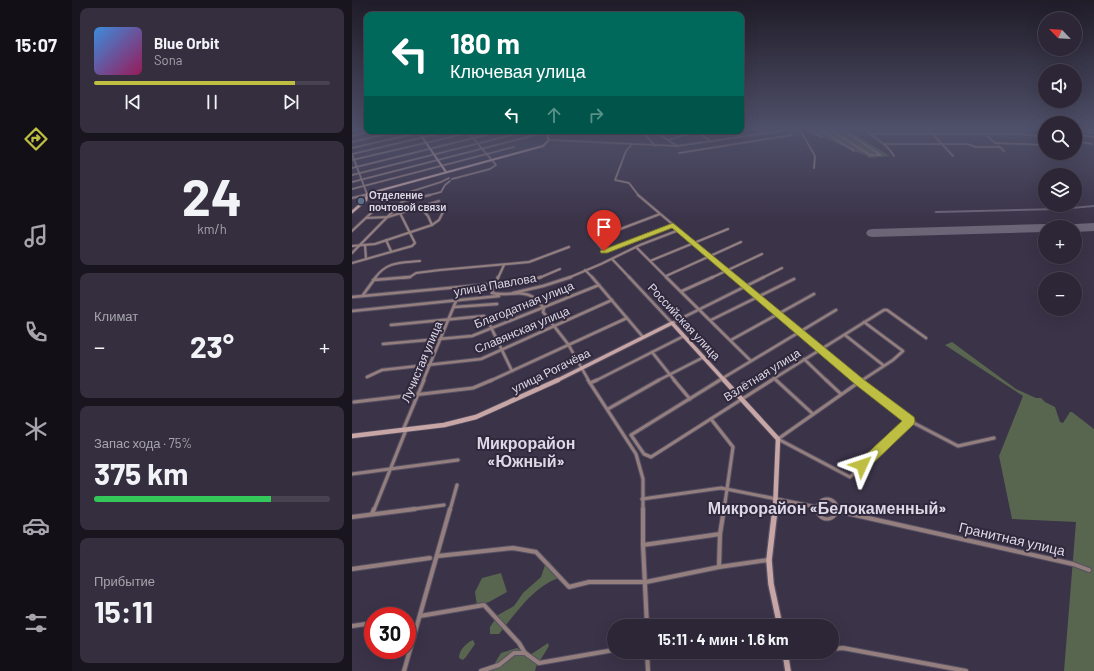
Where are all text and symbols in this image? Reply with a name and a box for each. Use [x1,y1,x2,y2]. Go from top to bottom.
north arrow [1038,12,1082,56]
map controls [1038,12,1082,316]
text: 180 m [450,26,520,60]
icon: left [384,28,436,80]
text: 15:07 [15,34,57,56]
text: Blue Orbit [154,34,219,52]
text: Sona [154,52,182,68]
text: Ключевая улица [450,60,586,82]
button: sound [1038,64,1082,108]
icon: previous [122,91,144,113]
icon: pause [201,91,223,113]
icon: next [280,91,302,113]
icon: left [501,104,523,126]
icon: ahead [543,104,565,126]
icon: right [585,104,607,126]
button: search [1038,116,1082,160]
icon: directions [22,125,50,153]
text: 24 [182,164,242,226]
button: layers [1038,168,1082,212]
place label: Отделение почтовой связи [369,189,446,213]
marker: Отделение почтовой связи [356,196,366,206]
pin [587,210,621,251]
icon: arrive [593,216,615,238]
button: + [1038,220,1082,264]
text: km/h [197,221,227,237]
icon: music [22,222,50,250]
street label: улица Павлова [452,270,538,299]
button: − [1038,272,1082,316]
street label: Благодатная улица [472,278,576,331]
street label: Российская улица [645,280,724,363]
street label: Славянская улица [472,303,572,356]
text: Климат [94,308,138,324]
icon: phone [22,318,50,346]
street label: Лучистая улица [398,319,446,405]
text: 23° [190,328,234,364]
text: − [94,333,105,359]
text: + [319,333,330,359]
street label: улица Рогачёва [509,345,593,396]
street label: Взлётная улица [721,345,803,404]
icon: climate [22,415,50,443]
district label: Микрорайон «Южный» [477,433,575,470]
text: Запас хода · 75% [94,435,192,451]
position arrow [841,444,883,486]
text: 375 km [94,455,188,491]
district label: Микрорайон «Белокаменный» [708,498,946,517]
icon: car [22,512,50,540]
street label: Гранитная улица [957,518,1067,559]
text: Прибытие [94,573,155,589]
text: 15:11 [94,593,153,629]
speed limit sign: 30 [364,607,416,659]
icon: filters [22,609,50,637]
text: 15:11 · 4 мин · 1.6 km [657,630,789,648]

